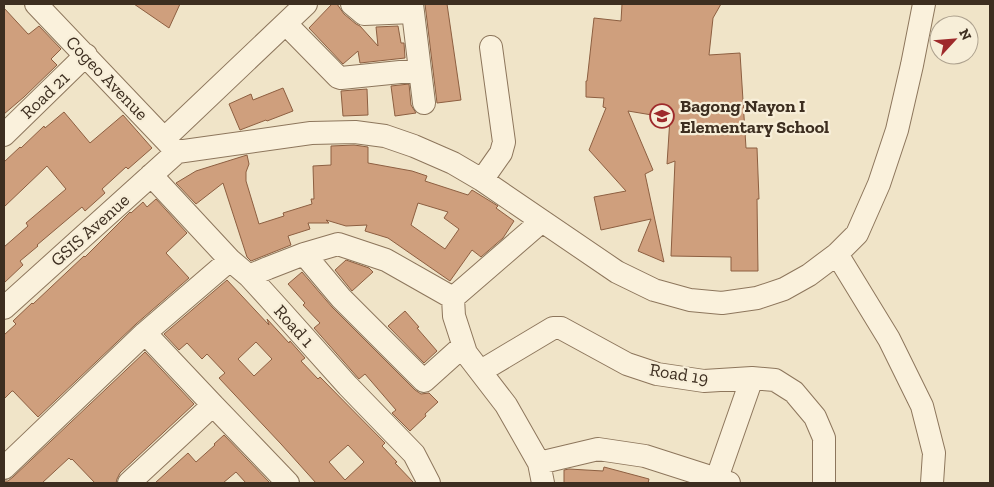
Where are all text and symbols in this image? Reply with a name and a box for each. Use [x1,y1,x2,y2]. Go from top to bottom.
north arrow [929,15,979,65]
text: N [955,26,975,43]
street label: Cogeo Avenue [61,31,153,125]
street label: Road 21 [16,67,74,123]
place label: Bagong Nayon I Elementary School [680,95,829,138]
school or university icon: Bagong Nayon I Elementary School [649,103,675,129]
street label: GSIS Avenue [46,189,134,271]
street label: Road 1 [269,300,319,352]
street label: Road 19 [648,358,710,390]

